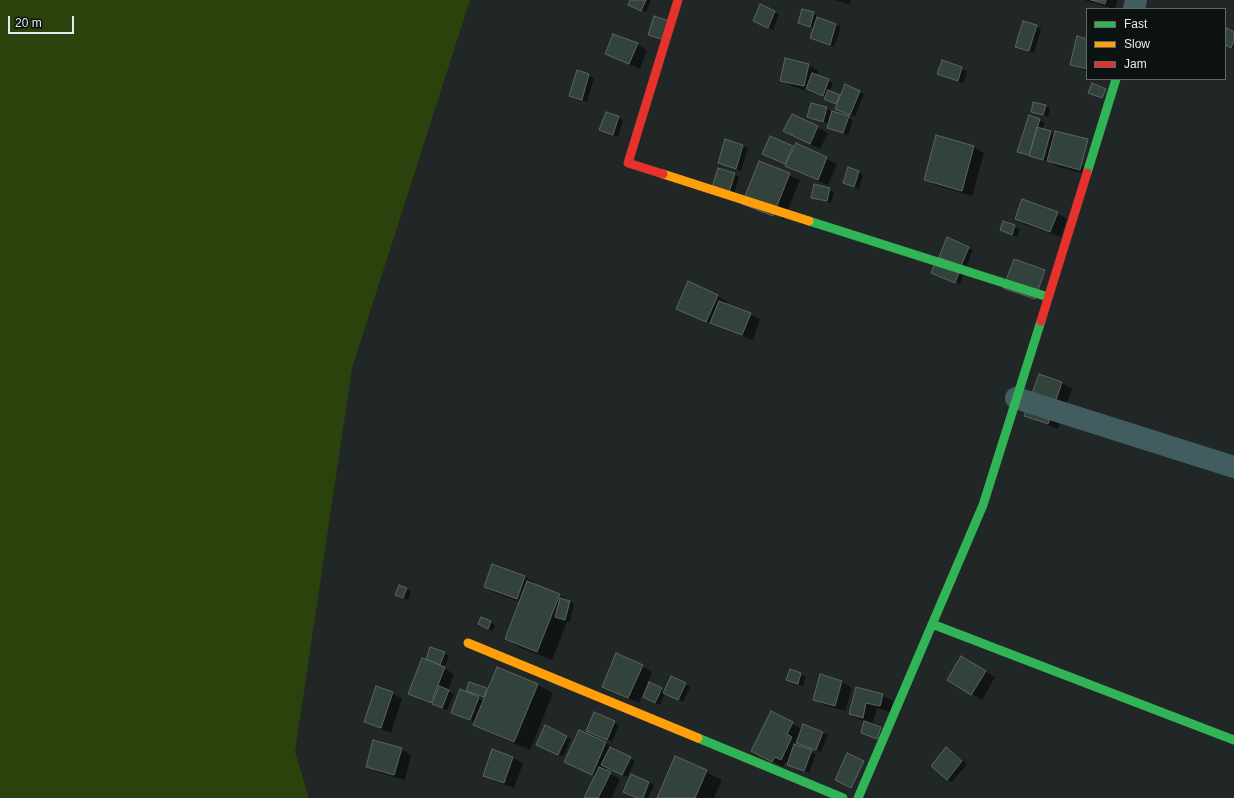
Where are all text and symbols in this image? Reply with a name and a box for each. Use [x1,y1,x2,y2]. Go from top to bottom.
scale bar [10,8,76,34]
legend [1086,8,1226,80]
text: 20 m [15,16,42,30]
text: Fast [1124,17,1147,31]
text: Slow [1124,37,1150,51]
text: Jam [1124,57,1147,71]

